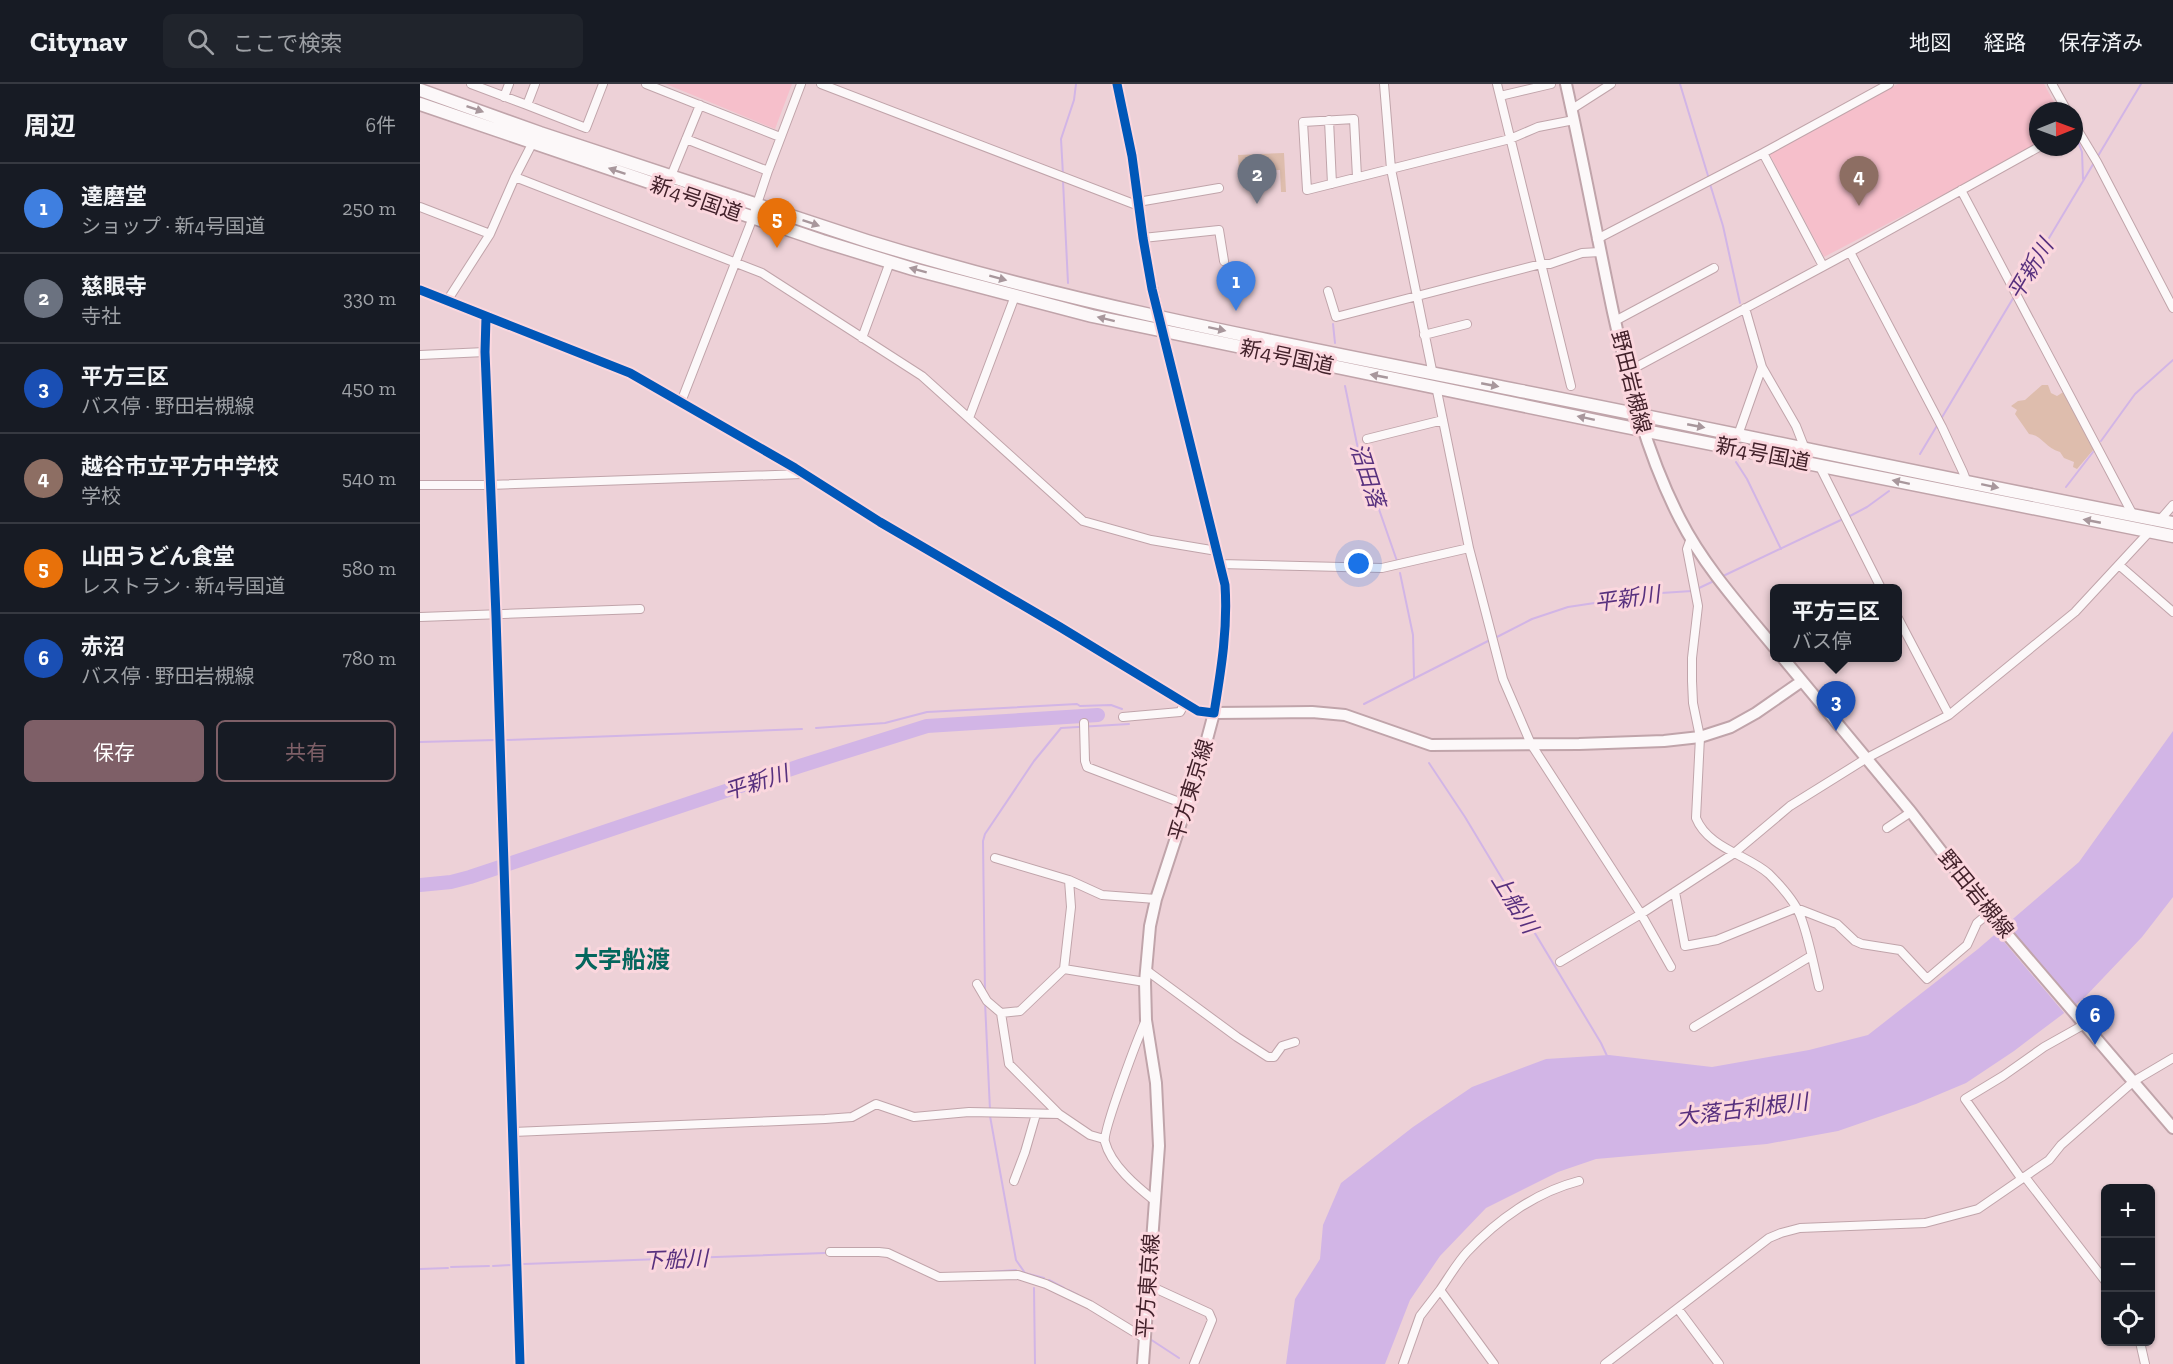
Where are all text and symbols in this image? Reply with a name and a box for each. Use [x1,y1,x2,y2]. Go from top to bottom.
search box [163,14,583,68]
text: Citynav [30,25,127,58]
icon: search [184,25,217,58]
text: ここで検索 [232,30,342,57]
text: 地図 [1909,30,1951,55]
text: 経路 [1984,30,2026,55]
text: 保存済み [2059,30,2143,55]
north arrow [2029,102,2083,156]
one-way arrow [466,105,484,114]
text: 周辺 [24,110,76,142]
text: 6件 [365,113,396,137]
pin: 2 [1238,154,1276,204]
pin: 4 [1840,156,1878,206]
one-way arrow [608,166,626,176]
street label: 新4号国道 [647,171,745,226]
text: 達磨堂 [81,183,147,210]
text: 1 [39,196,48,220]
text: 250 m [342,196,396,220]
pin: 5 [758,198,796,248]
text: ショップ · 新4号国道 [81,214,265,238]
one-way arrow [802,218,820,228]
water label: 平新川 [2002,232,2060,305]
pin: 1 [1216,262,1256,311]
one-way arrow [909,265,927,275]
text: 慈眼寺 [81,273,147,300]
one-way arrow [989,274,1007,283]
text: 2 [38,286,49,310]
text: 330 m [343,286,396,310]
text: 寺社 [81,304,121,328]
one-way arrow [1097,314,1116,324]
one-way arrow [1208,325,1227,334]
street label: 野田岩槻線 [1607,328,1656,436]
street label: 新4号国道 [1238,334,1336,379]
text: 平方三区 [81,363,169,390]
one-way arrow [1369,371,1388,380]
text: 3 [38,376,49,400]
text: 450 m [342,376,396,400]
one-way arrow [1481,381,1500,390]
text: バス停 · 野田岩槻線 [81,394,254,418]
one-way arrow [1576,413,1595,422]
one-way arrow [1687,422,1706,431]
street label: 新4号国道 [1714,432,1812,475]
water label: 沼田落 [1344,440,1391,514]
text: 越谷市立平方中学校 [81,453,279,480]
text: 4 [38,466,49,490]
text: 540 m [342,466,396,490]
one-way arrow [1891,477,1910,486]
one-way arrow [1981,481,1999,491]
text: 学校 [81,484,121,508]
one-way arrow [2082,516,2101,525]
text: 山田うどん食堂 [81,543,235,570]
your location [1344,549,1373,578]
text: 5 [38,556,49,580]
text: 580 m [342,556,396,580]
text: レストラン · 新4号国道 [81,574,285,598]
water label: 平新川 [1593,580,1664,616]
popup [1770,584,1902,662]
text: 平方三区 [1792,598,1880,625]
text: バス停 [1792,629,1852,653]
text: 赤沼 [81,633,125,660]
text: 6 [38,646,49,670]
text: 780 m [343,646,396,670]
text: バス停 · 野田岩槻線 [81,664,254,688]
pin: 3 [1816,682,1856,731]
button: 保存 [24,720,204,782]
button: 共有 [216,720,396,782]
street label: 平方東京線 [1163,736,1218,844]
water label: 平新川 [721,759,794,806]
street label: 野田岩槻線 [1934,845,2019,942]
water label: 上船川 [1486,868,1545,940]
district label: 大字船渡 [574,945,670,974]
pin: 6 [2076,996,2114,1045]
water label: 大落古利根川 [1675,1088,1811,1131]
map controls [2101,1184,2155,1346]
button: + [2101,1184,2155,1238]
street label: 平方東京線 [1131,1233,1164,1339]
button: − [2101,1238,2155,1292]
water label: 下船川 [642,1245,710,1274]
button: locate [2101,1292,2155,1346]

